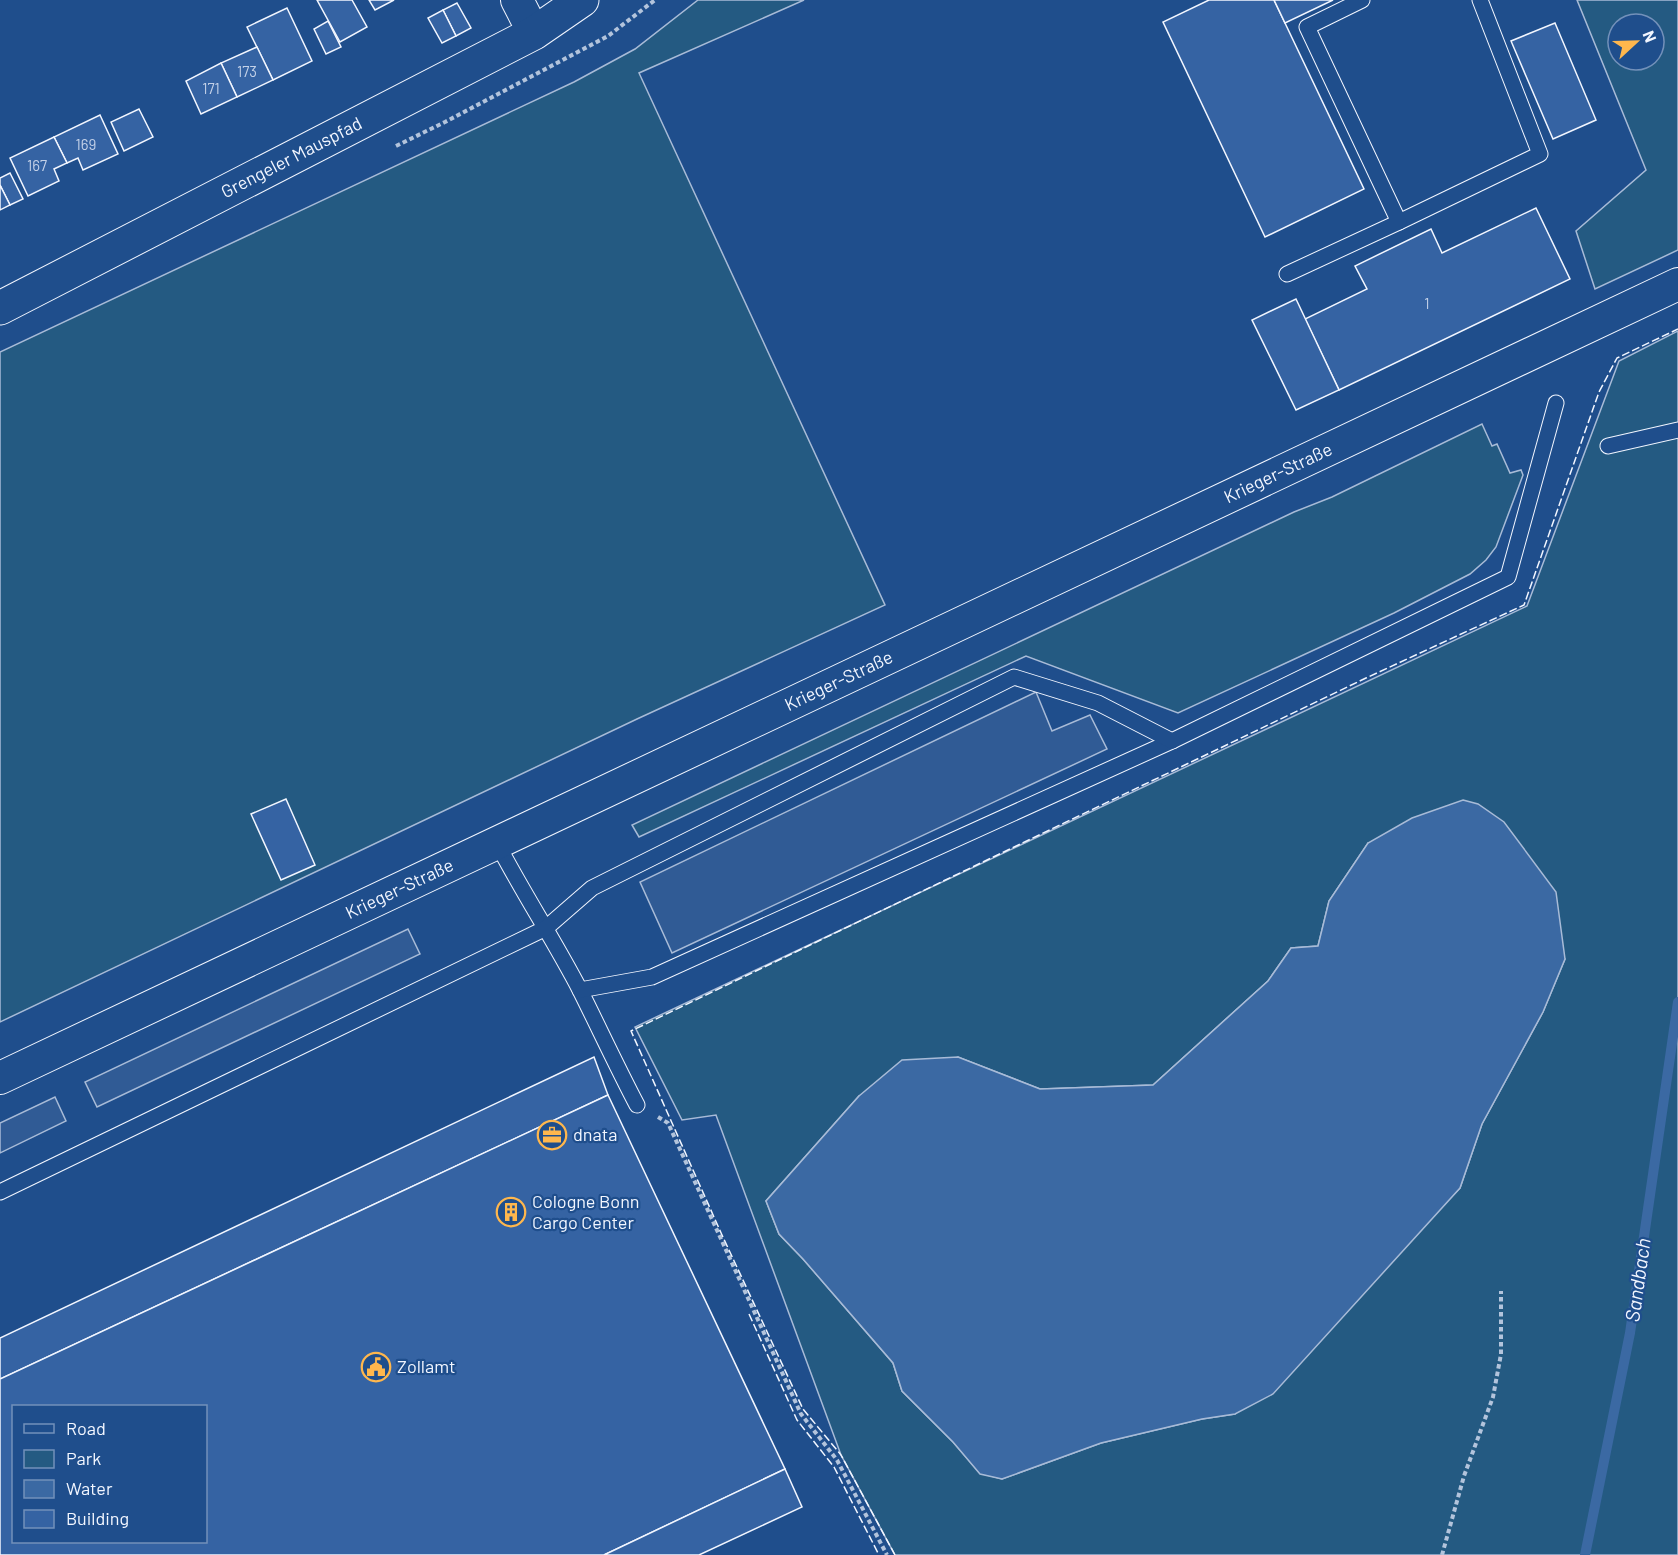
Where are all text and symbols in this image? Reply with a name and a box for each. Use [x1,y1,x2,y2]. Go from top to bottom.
north arrow [1606,12,1666,72]
text: N [1640,28,1661,45]
house number: 173 [237,62,257,80]
house number: 171 [202,79,220,97]
street label: Grengeler Mauspfad [217,112,365,202]
house number: 169 [76,135,96,153]
house number: 167 [27,156,47,174]
house number: 1 [1424,294,1430,312]
street label: Krieger-Straße [1220,437,1335,507]
street label: Krieger-Straße [781,645,896,715]
street label: Krieger-Straße [342,853,457,923]
office icon: dnata [536,1119,568,1151]
place label: dnata [573,1123,617,1145]
place label: Cologne Bonn Cargo Center [532,1190,640,1233]
building icon: Cologne Bonn Cargo Center [495,1196,527,1228]
water label: Sandbach [1619,1236,1655,1323]
public building icon: Zollamt [360,1351,392,1383]
place label: Zollamt [397,1355,456,1377]
legend [12,1405,207,1543]
text: Road [66,1417,106,1439]
text: Park [66,1447,101,1469]
text: Water [66,1477,113,1499]
text: Building [66,1507,129,1529]

